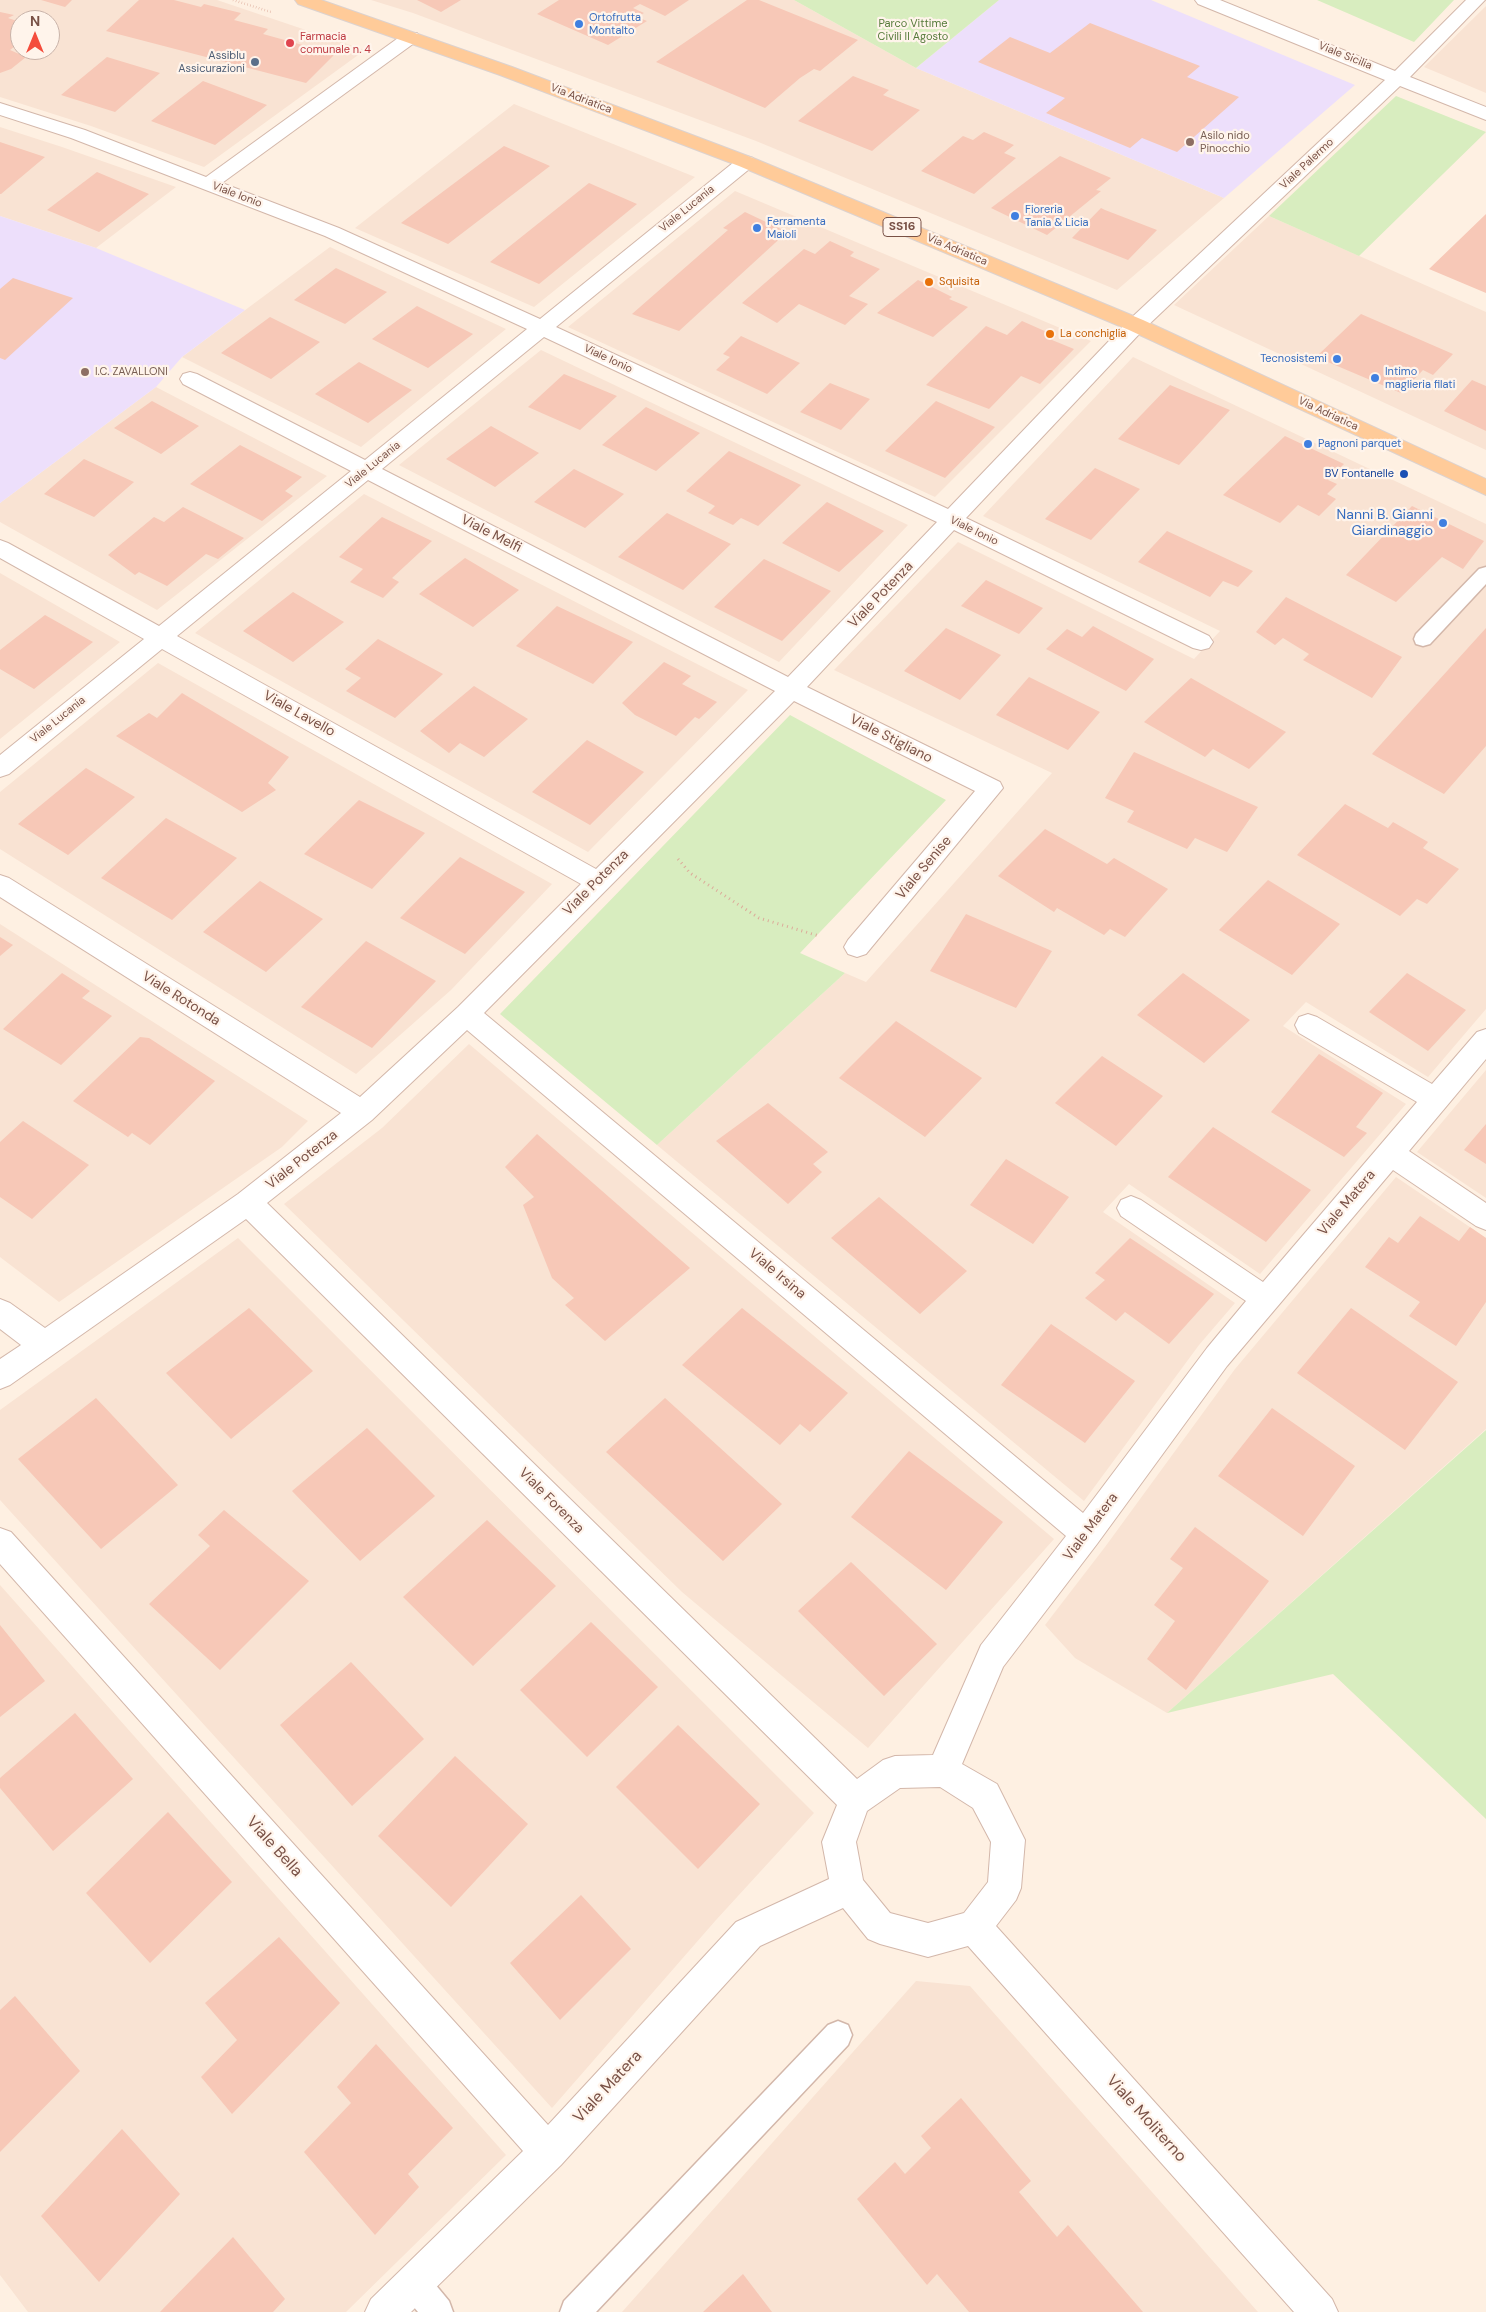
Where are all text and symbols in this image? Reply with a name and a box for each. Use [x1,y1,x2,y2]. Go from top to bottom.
north arrow [10,10,60,60]
place label: Ortofrutta Montalto [589,11,641,37]
text: N [30,12,40,30]
park label: Parco Vittime Civili II Agosto [878,17,948,43]
marker: Ortofrutta Montalto [573,18,585,30]
place label: Farmacia comunale n. 4 [300,30,371,56]
marker: Farmacia comunale n. 4 [284,37,296,49]
street label: Viale Sicilia [1316,39,1374,73]
place label: Assiblu Assicurazioni [178,49,245,75]
marker: Assiblu Assicurazioni [249,56,261,68]
street label: Via Adriatica [548,81,614,117]
place label: Asilo nido Pinocchio [1200,129,1250,155]
marker: Asilo nido Pinocchio [1184,136,1196,148]
street label: Viale Palermo [1277,136,1337,192]
street label: Viale Ionio [210,179,264,211]
street label: Viale Lucania [657,183,717,235]
place label: Fioreria Tania & Licia [1025,203,1089,229]
marker: Fioreria Tania & Licia [1009,210,1021,222]
place label: Ferramenta Maioli [767,215,826,241]
road number: SS16 [883,218,921,236]
marker: Ferramenta Maioli [751,222,763,234]
street label: Via Adriatica [925,231,989,269]
place label: Squisita [939,275,980,289]
marker: Squisita [923,276,935,288]
place label: La conchiglia [1060,327,1126,341]
marker: La conchiglia [1044,328,1056,340]
street label: Viale Ionio [582,342,634,376]
place label: Tecnosistemi [1260,352,1327,366]
marker: Tecnosistemi [1331,353,1343,365]
place label: I.C. ZAVALLONI [95,365,168,379]
place label: Intimo maglieria filati [1385,365,1455,391]
marker: I.C. ZAVALLONI [79,366,91,378]
marker: Intimo maglieria filati [1369,372,1381,384]
street label: Via Adriatica [1296,394,1360,434]
place label: Pagnoni parquet [1318,437,1401,451]
marker: Pagnoni parquet [1302,438,1314,450]
street label: Viale Lucania [343,439,403,491]
place label: BV Fontanelle [1325,467,1394,481]
marker: BV Fontanelle [1398,468,1410,480]
place label: Nanni B. Gianni Giardinaggio [1337,507,1433,540]
street label: Viale Melfi [458,512,524,556]
street label: Viale Ionio [948,514,1000,548]
marker: Nanni B. Gianni Giardinaggio [1437,517,1449,529]
street label: Viale Potenza [845,558,917,632]
street label: Viale Lavello [260,687,338,741]
street label: Viale Lucania [28,694,88,746]
street label: Viale Stigliano [847,711,935,767]
street label: Viale Senise [893,833,955,903]
street label: Viale Potenza [560,847,632,919]
street label: Viale Rotonda [139,968,223,1030]
street label: Viale Potenza [263,1127,341,1193]
street label: Viale Matera [1315,1167,1379,1239]
street label: Viale Irsina [745,1245,809,1303]
street label: Viale Forenza [515,1465,587,1537]
street label: Viale Matera [1060,1490,1122,1564]
street label: Viale Bella [242,1813,306,1881]
street label: Viale Matera [570,2047,646,2127]
street label: Viale Moliterno [1102,2072,1190,2166]

